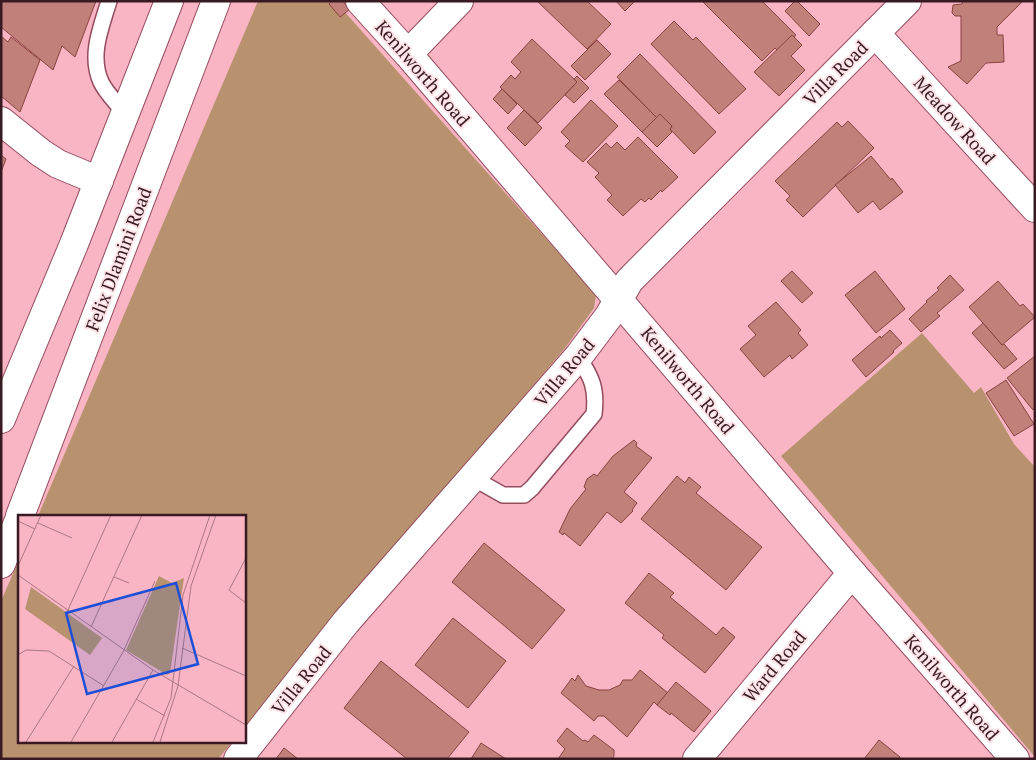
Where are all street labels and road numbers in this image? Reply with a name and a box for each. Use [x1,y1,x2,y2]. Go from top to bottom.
street label: Kenilworth Road [370,15,476,131]
street label: Villa Road [797,35,873,111]
street label: Meadow Road [909,71,1001,169]
street label: Felix Dlamini Road [80,184,156,334]
street label: Kenilworth Road [636,321,740,439]
street label: Villa Road [528,333,600,411]
street label: Ward Road [737,625,811,707]
street label: Kenilworth Road [899,629,1005,745]
street label: Villa Road [266,641,336,719]

